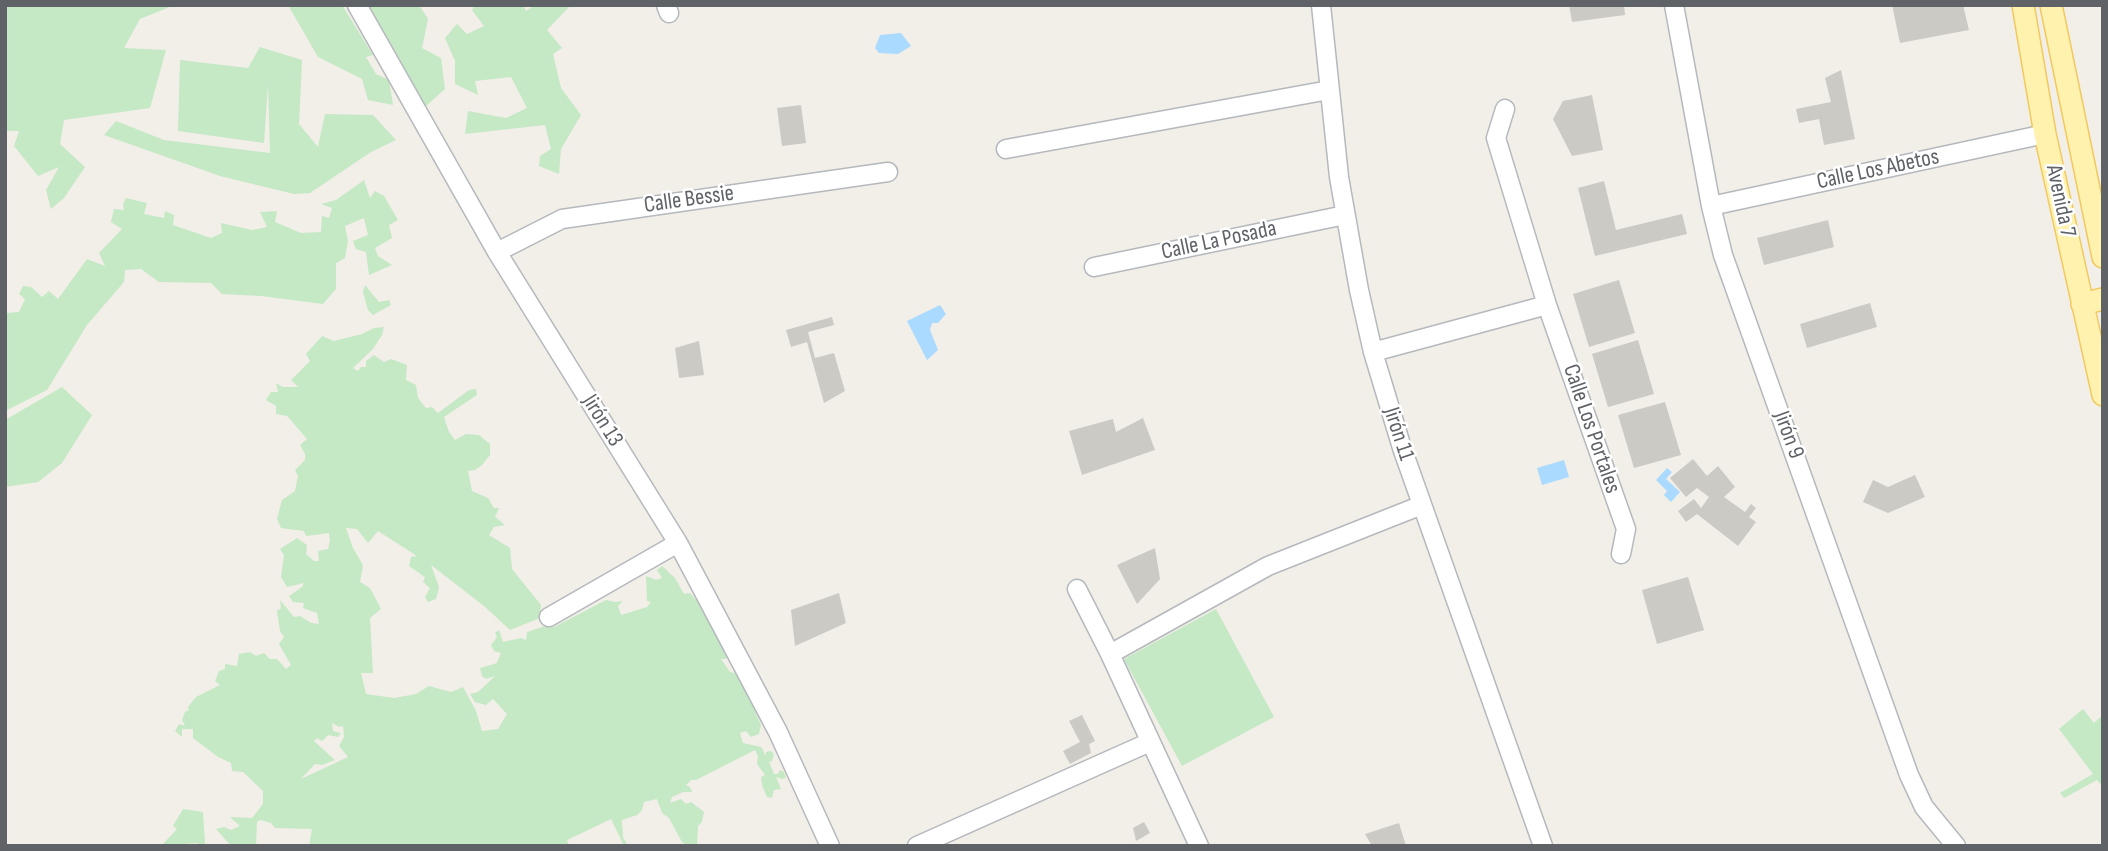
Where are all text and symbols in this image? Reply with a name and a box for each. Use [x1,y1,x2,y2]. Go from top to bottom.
street label: Calle Los Abetos [1814,144,1942,196]
street label: Avenida 7 [2039,162,2081,240]
street label: Calle Bessie [642,180,736,220]
street label: Calle La Posada [1159,215,1279,267]
street label: Calle Los Portales [1556,361,1626,497]
street label: Jirón 13 [575,390,629,452]
street label: Jirón 11 [1376,404,1420,464]
street label: Jirón 9 [1767,408,1809,462]

